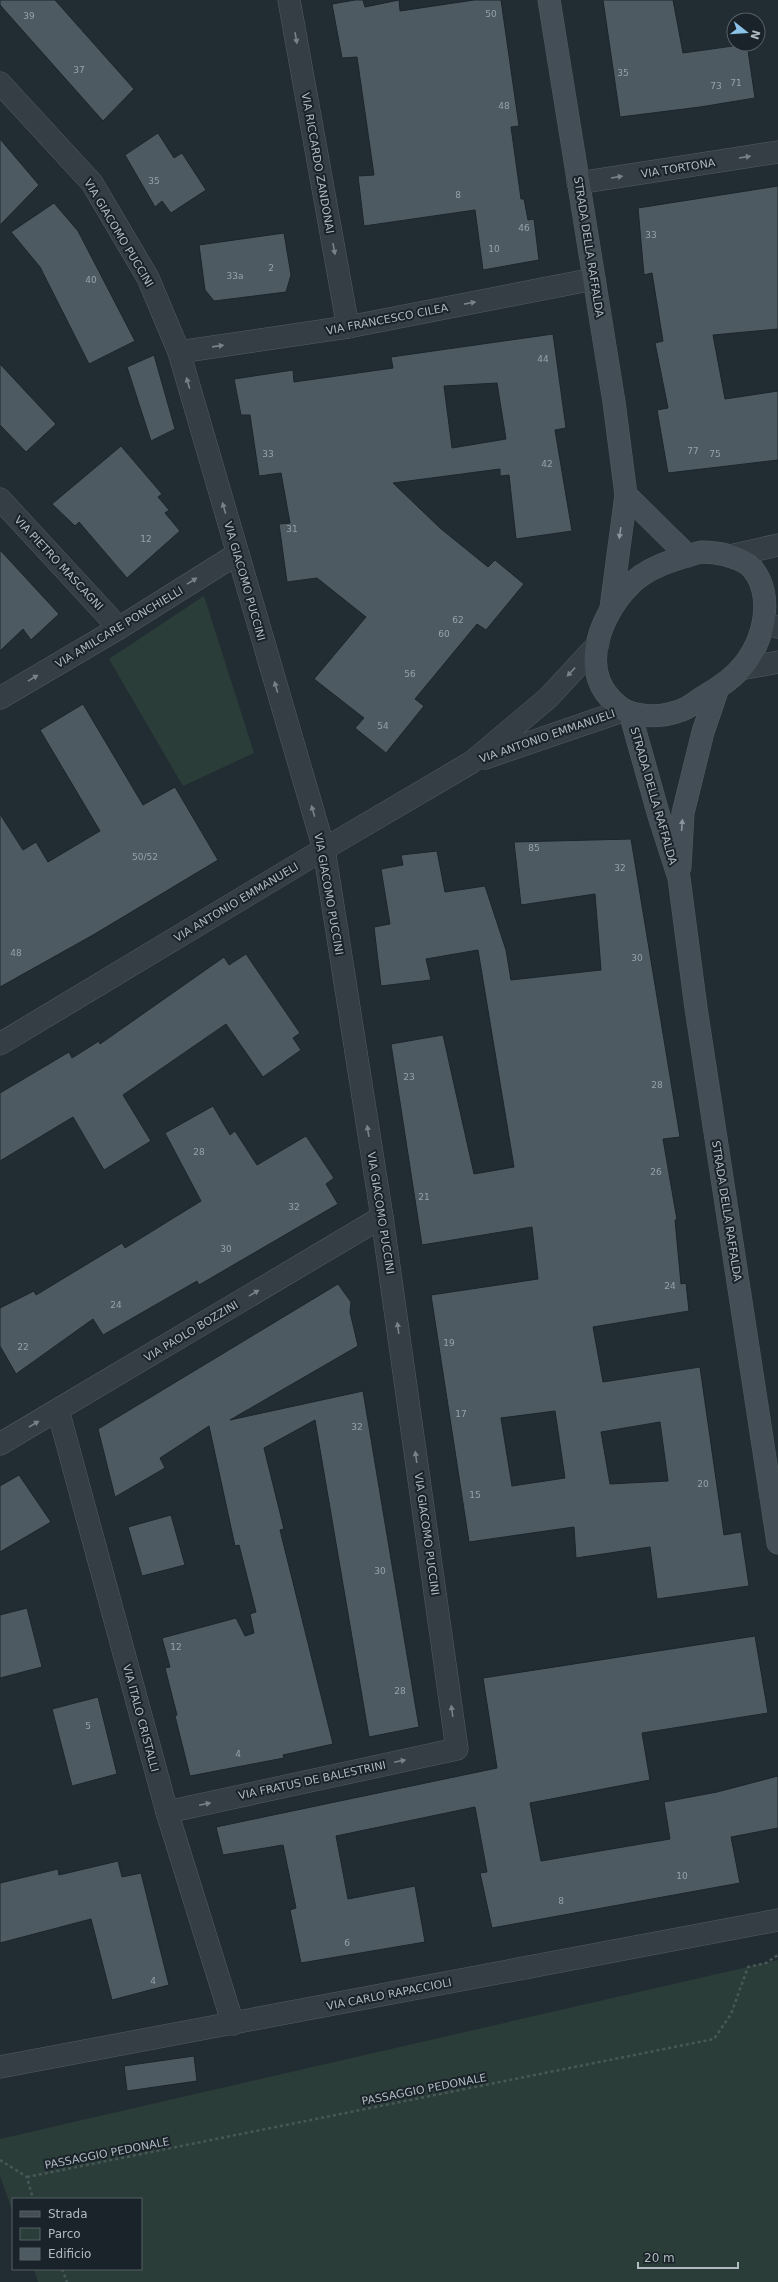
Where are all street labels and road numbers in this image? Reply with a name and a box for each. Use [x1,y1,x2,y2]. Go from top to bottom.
street label: VIA RICCARDO ZANDONAI [299,91,336,235]
street label: VIA TORTONA [640,156,717,181]
street label: STRADA DELLA RAFFALDA [571,176,606,319]
street label: VIA GIACOMO PUCCINI [81,177,156,290]
street label: VIA FRANCESCO CILEA [325,301,450,338]
street label: VIA PIETRO MASCAGNI [12,514,106,613]
street label: VIA GIACOMO PUCCINI [221,520,268,642]
street label: VIA AMILCARE PONCHIELLI [53,584,185,671]
street label: VIA ANTONIO EMMANUELI [478,707,617,766]
street label: STRADA DELLA RAFFALDA [628,726,680,867]
street label: VIA GIACOMO PUCCINI [311,832,346,956]
street label: VIA ANTONIO EMMANUELI [172,860,301,945]
street label: STRADA DELLA RAFFALDA [709,1140,744,1283]
street label: VIA GIACOMO PUCCINI [364,1151,397,1275]
street label: VIA PAOLO BOZZINI [142,1298,241,1365]
street label: VIA GIACOMO PUCCINI [411,1472,442,1596]
street label: VIA ITALO CRISTALLI [120,1663,161,1773]
street label: VIA FRATUS DE BALESTRINI [237,1758,387,1802]
street label: VIA CARLO RAPACCIOLI [325,1976,453,2013]
street label: PASSAGGIO PEDONALE [361,2071,488,2108]
street label: PASSAGGIO PEDONALE [44,2135,171,2172]

